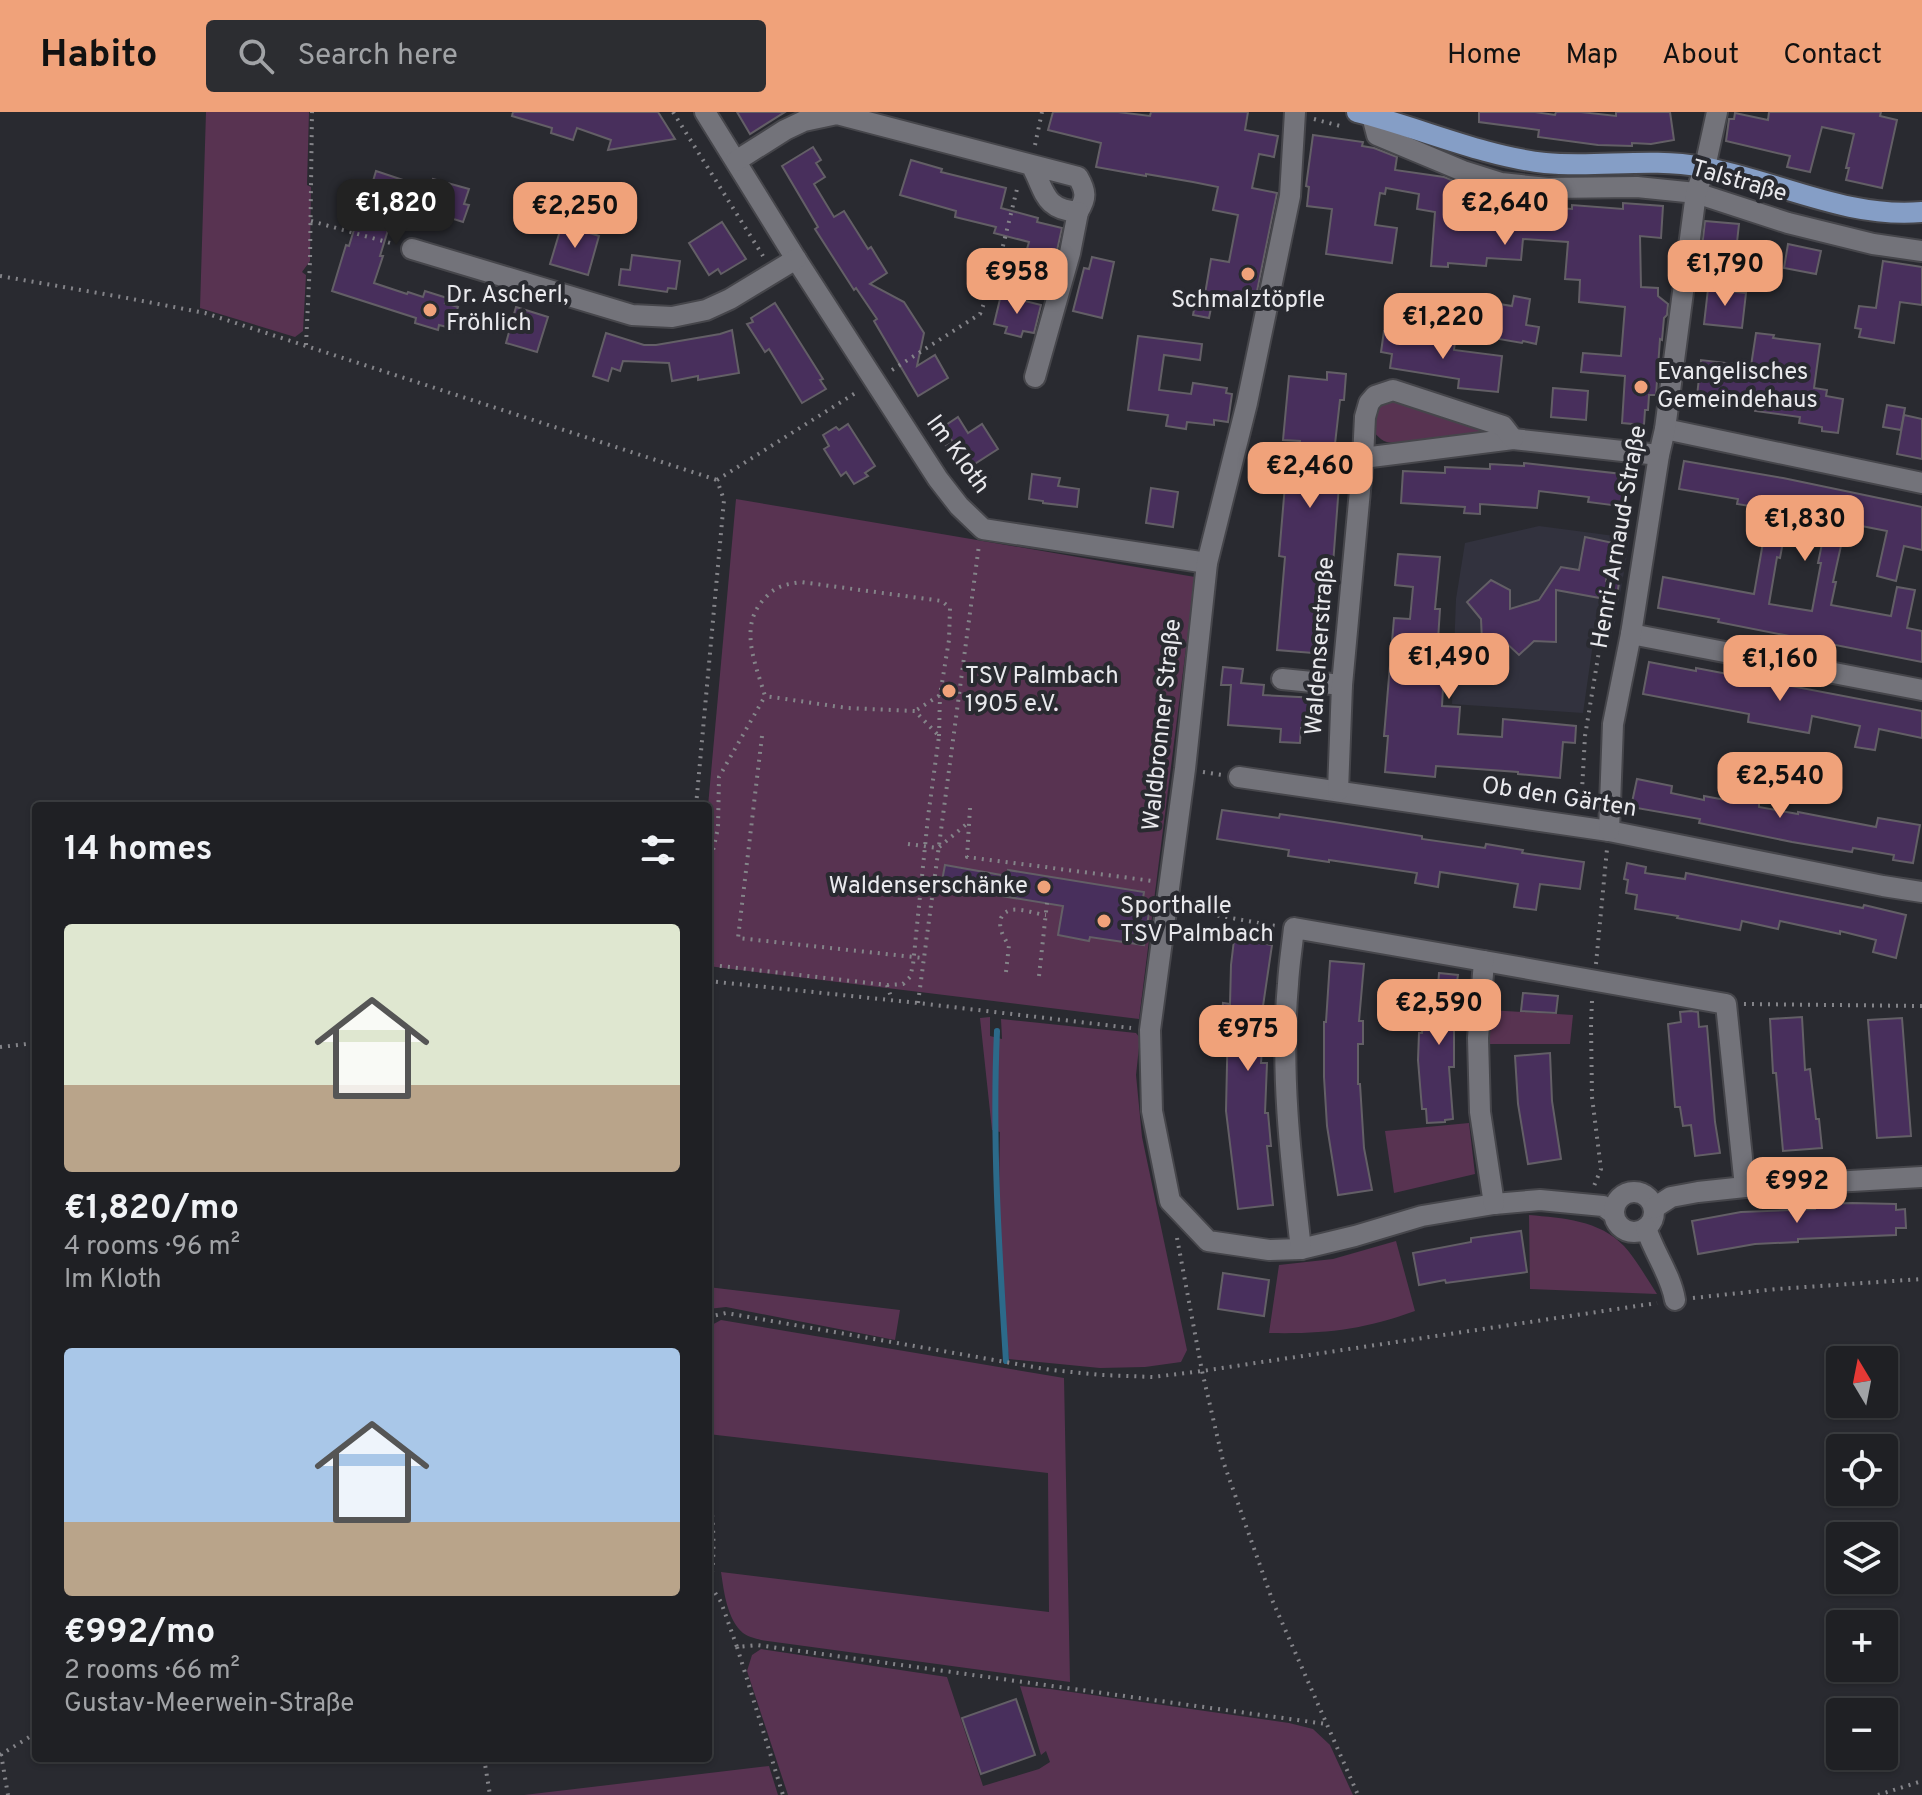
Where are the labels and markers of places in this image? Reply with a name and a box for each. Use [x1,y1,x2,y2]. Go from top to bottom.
pin: €1,820 [331,179,461,247]
pin: €2,640 [1440,179,1570,247]
pin: €2,250 [510,182,640,250]
pin: €1,790 [1660,240,1790,308]
pin: €958 [970,248,1064,316]
marker: Schmalztöpfle [1239,265,1257,283]
place label: Dr. Ascherl, Fröhlich [446,281,568,339]
place label: Schmalztöpfle [1171,286,1325,316]
pin: €1,220 [1378,293,1508,361]
marker: Dr. Ascherl, Fröhlich [421,301,439,319]
place label: Evangelisches Gemeindehaus [1657,358,1818,416]
marker: Evangelisches Gemeindehaus [1632,378,1650,396]
pin: €2,460 [1245,442,1375,510]
pin: €1,830 [1740,495,1870,563]
pin: €1,490 [1384,633,1514,701]
pin: €1,160 [1715,635,1845,703]
place label: TSV Palmbach 1905 e.V. [965,662,1119,720]
marker: TSV Palmbach 1905 e.V. [940,682,958,700]
pin: €2,540 [1715,752,1845,820]
place label: Waldenserschänke [829,872,1028,902]
marker: Waldenserschänke [1035,878,1053,896]
place label: Sporthalle TSV Palmbach [1120,892,1274,950]
marker: Sporthalle TSV Palmbach [1095,912,1113,930]
pin: €2,590 [1374,979,1504,1047]
pin: €975 [1201,1005,1295,1073]
pin: €992 [1750,1157,1844,1225]

